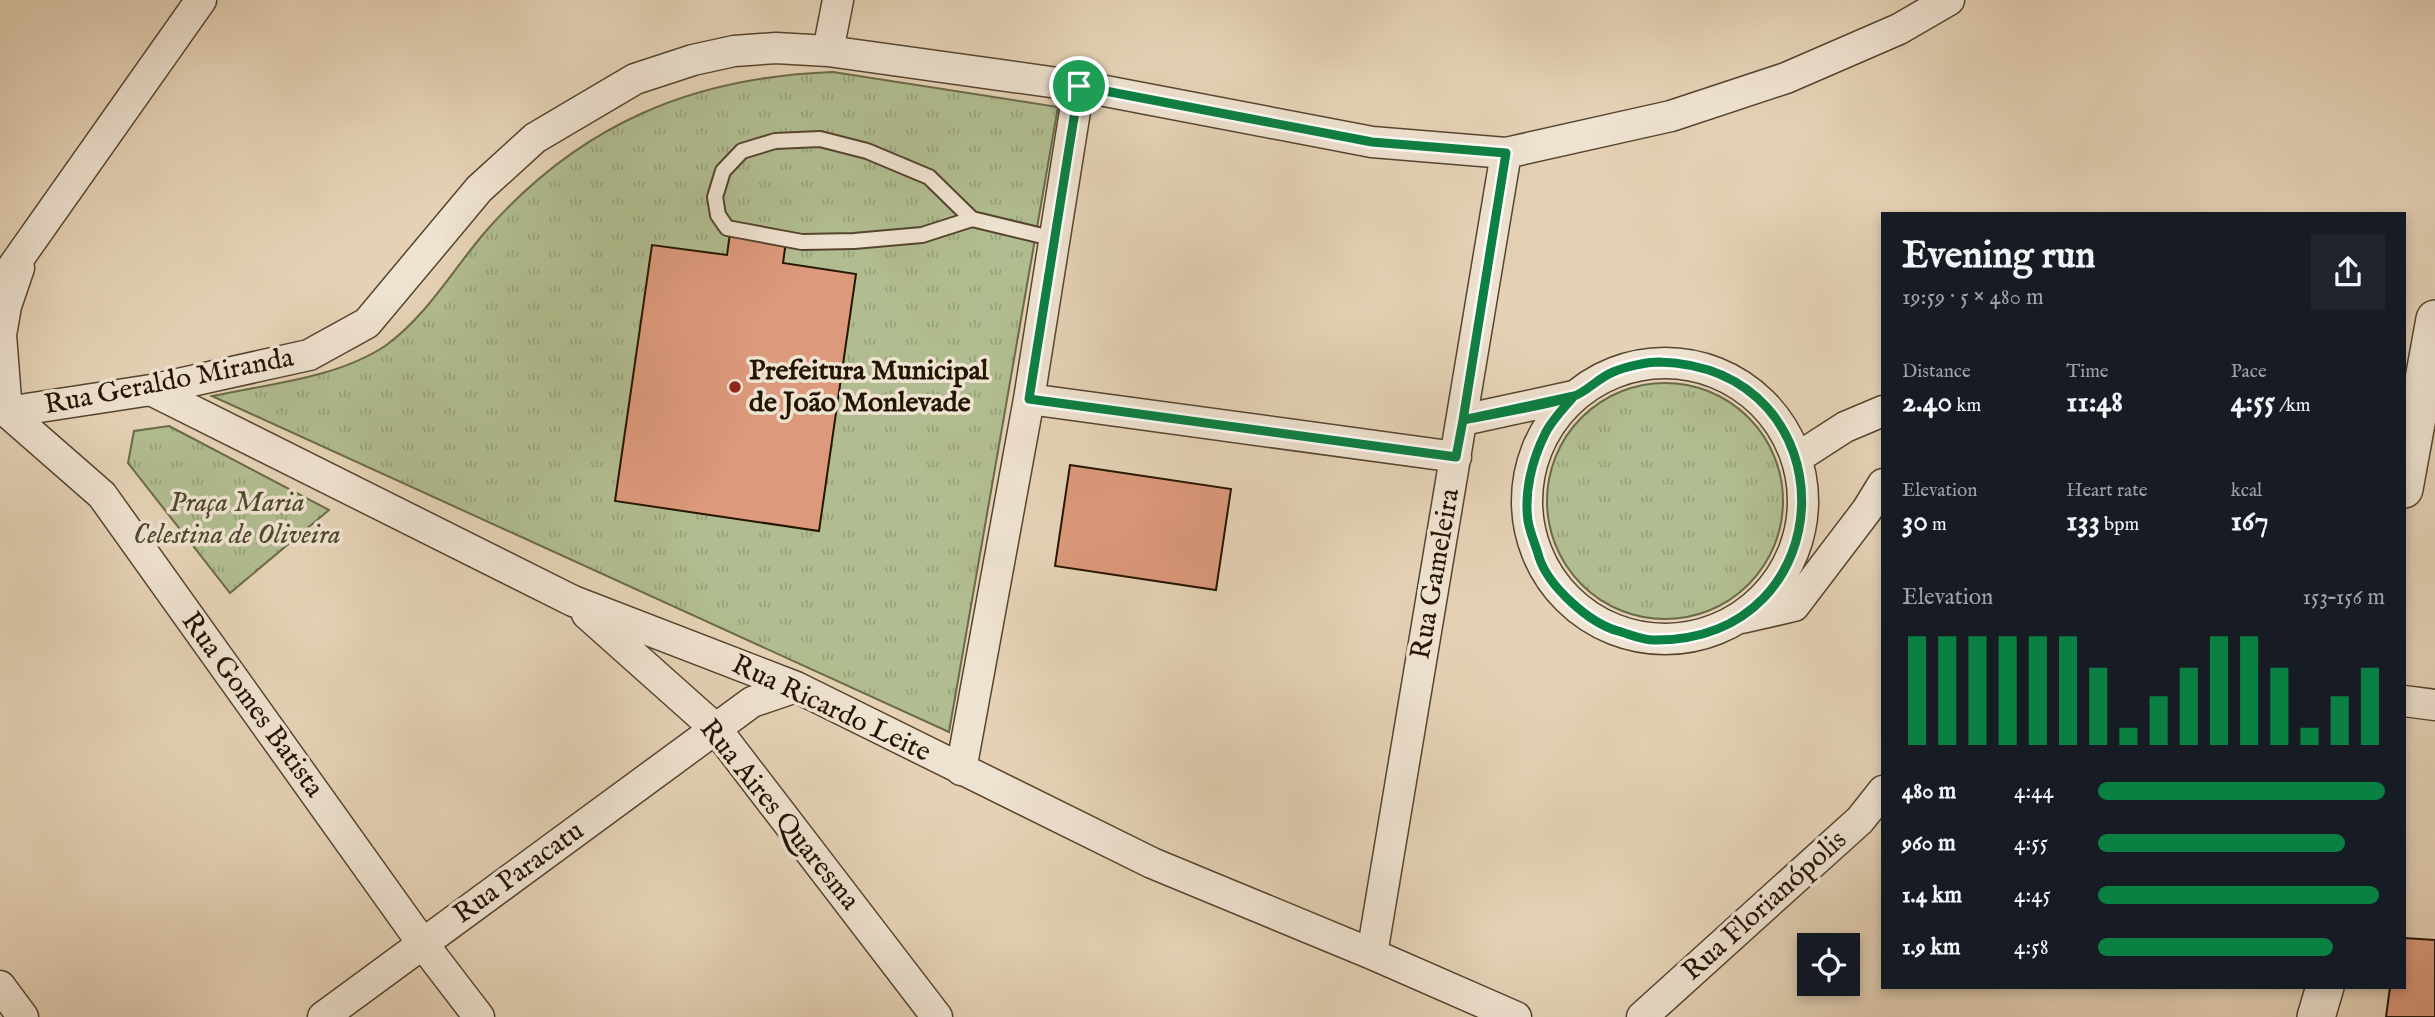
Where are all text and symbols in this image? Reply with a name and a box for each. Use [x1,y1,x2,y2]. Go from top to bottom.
pin [1049,56,1109,116]
icon: arrive [1060,67,1098,105]
text: Evening run [1902,233,2096,281]
button: share [2311,235,2385,309]
text: 19:59 · 5 × 480 m [1902,283,2044,312]
street label: Rua Geraldo Miranda [41,340,298,423]
place label: Prefeitura Municipal de João Monlevade [749,354,990,421]
text: Distance [1902,360,1971,384]
text: Time [2066,360,2109,384]
text: Pace [2231,360,2267,384]
marker: Prefeitura Municipal de João Monlevade [727,379,743,395]
text: 2.40 [1902,384,1952,422]
text: 11:48 [2066,384,2123,422]
text: 4:55 [2231,384,2275,422]
text: km [1952,394,1981,418]
text: /km [2275,394,2310,418]
text: Elevation [1902,479,1977,503]
text: Heart rate [2066,479,2147,503]
text: kcal [2231,479,2262,503]
street label: Rua Gameleira [1404,485,1468,662]
park label: Praça Maria Celestina de Oliveira [133,486,341,553]
text: 30 [1902,503,1928,541]
text: 133 [2066,503,2100,541]
text: 167 [2231,503,2269,541]
text: m [1928,513,1947,537]
text: bpm [2100,513,2139,537]
text: Elevation [1902,583,1993,612]
text: 153–156 m [2303,583,2385,612]
street label: Rua Gomes Batista [173,605,332,805]
street label: Rua Ricardo Leite [726,648,936,771]
street label: Rua Aires Quaresma [691,712,867,918]
text: 480 m [1902,777,1956,806]
text: 4:44 [2014,777,2054,806]
street label: Rua Paracatu [447,814,591,932]
street label: Rua Florianópolis [1676,823,1854,989]
text: 960 m [1902,829,1956,858]
text: 4:55 [2014,829,2048,858]
text: 1.4 km [1902,881,1962,910]
text: 4:45 [2014,881,2051,910]
map controls [1797,933,1860,996]
button: locate [1797,933,1860,996]
text: 1.9 km [1902,933,1961,962]
text: 4:58 [2014,933,2049,962]

